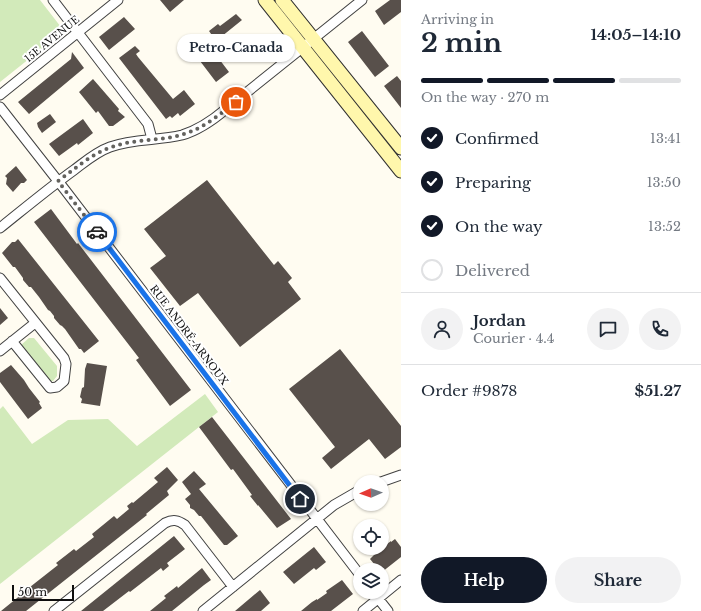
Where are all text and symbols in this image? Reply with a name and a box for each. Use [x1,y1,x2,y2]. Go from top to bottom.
text: Arriving in [421,11,494,28]
street label: 15E AVENUE [22,13,82,65]
text: 14:05–14:10 [590,25,681,44]
text: 2 min [421,27,502,59]
callout: Petro-Canada [177,34,295,62]
text: Petro-Canada [189,39,283,56]
pin [219,85,253,119]
text: On the way · 270 m [421,89,549,106]
icon: bag [225,91,247,113]
icon: check [421,127,443,149]
text: Confirmed [455,129,539,148]
text: 13:41 [650,130,681,147]
icon: check [421,171,443,193]
text: Preparing [455,173,531,192]
text: 13:50 [647,174,681,191]
courier [77,212,117,252]
icon: check [421,215,443,237]
text: On the way [455,217,543,236]
text: 13:52 [648,218,681,235]
icon: car [86,221,108,243]
text: Delivered [455,261,530,280]
street label: RUE ANDRÉ-ARNOUX [147,282,232,388]
button: person [421,308,463,350]
button: chat [587,308,629,350]
button: phone [639,308,681,350]
text: Jordan [473,311,526,330]
text: Courier · 4.4 [473,330,554,347]
text: Order #9878 [421,381,517,400]
text: $51.27 [634,381,681,400]
north arrow [353,475,389,511]
map controls [353,475,389,599]
pin [283,482,317,516]
icon: home [289,488,311,510]
button: locate [353,519,389,555]
button: Help [421,557,547,603]
button: Share [555,557,681,603]
button: layers [353,563,389,599]
scale bar [12,583,74,602]
text: 50 m [18,585,47,599]

